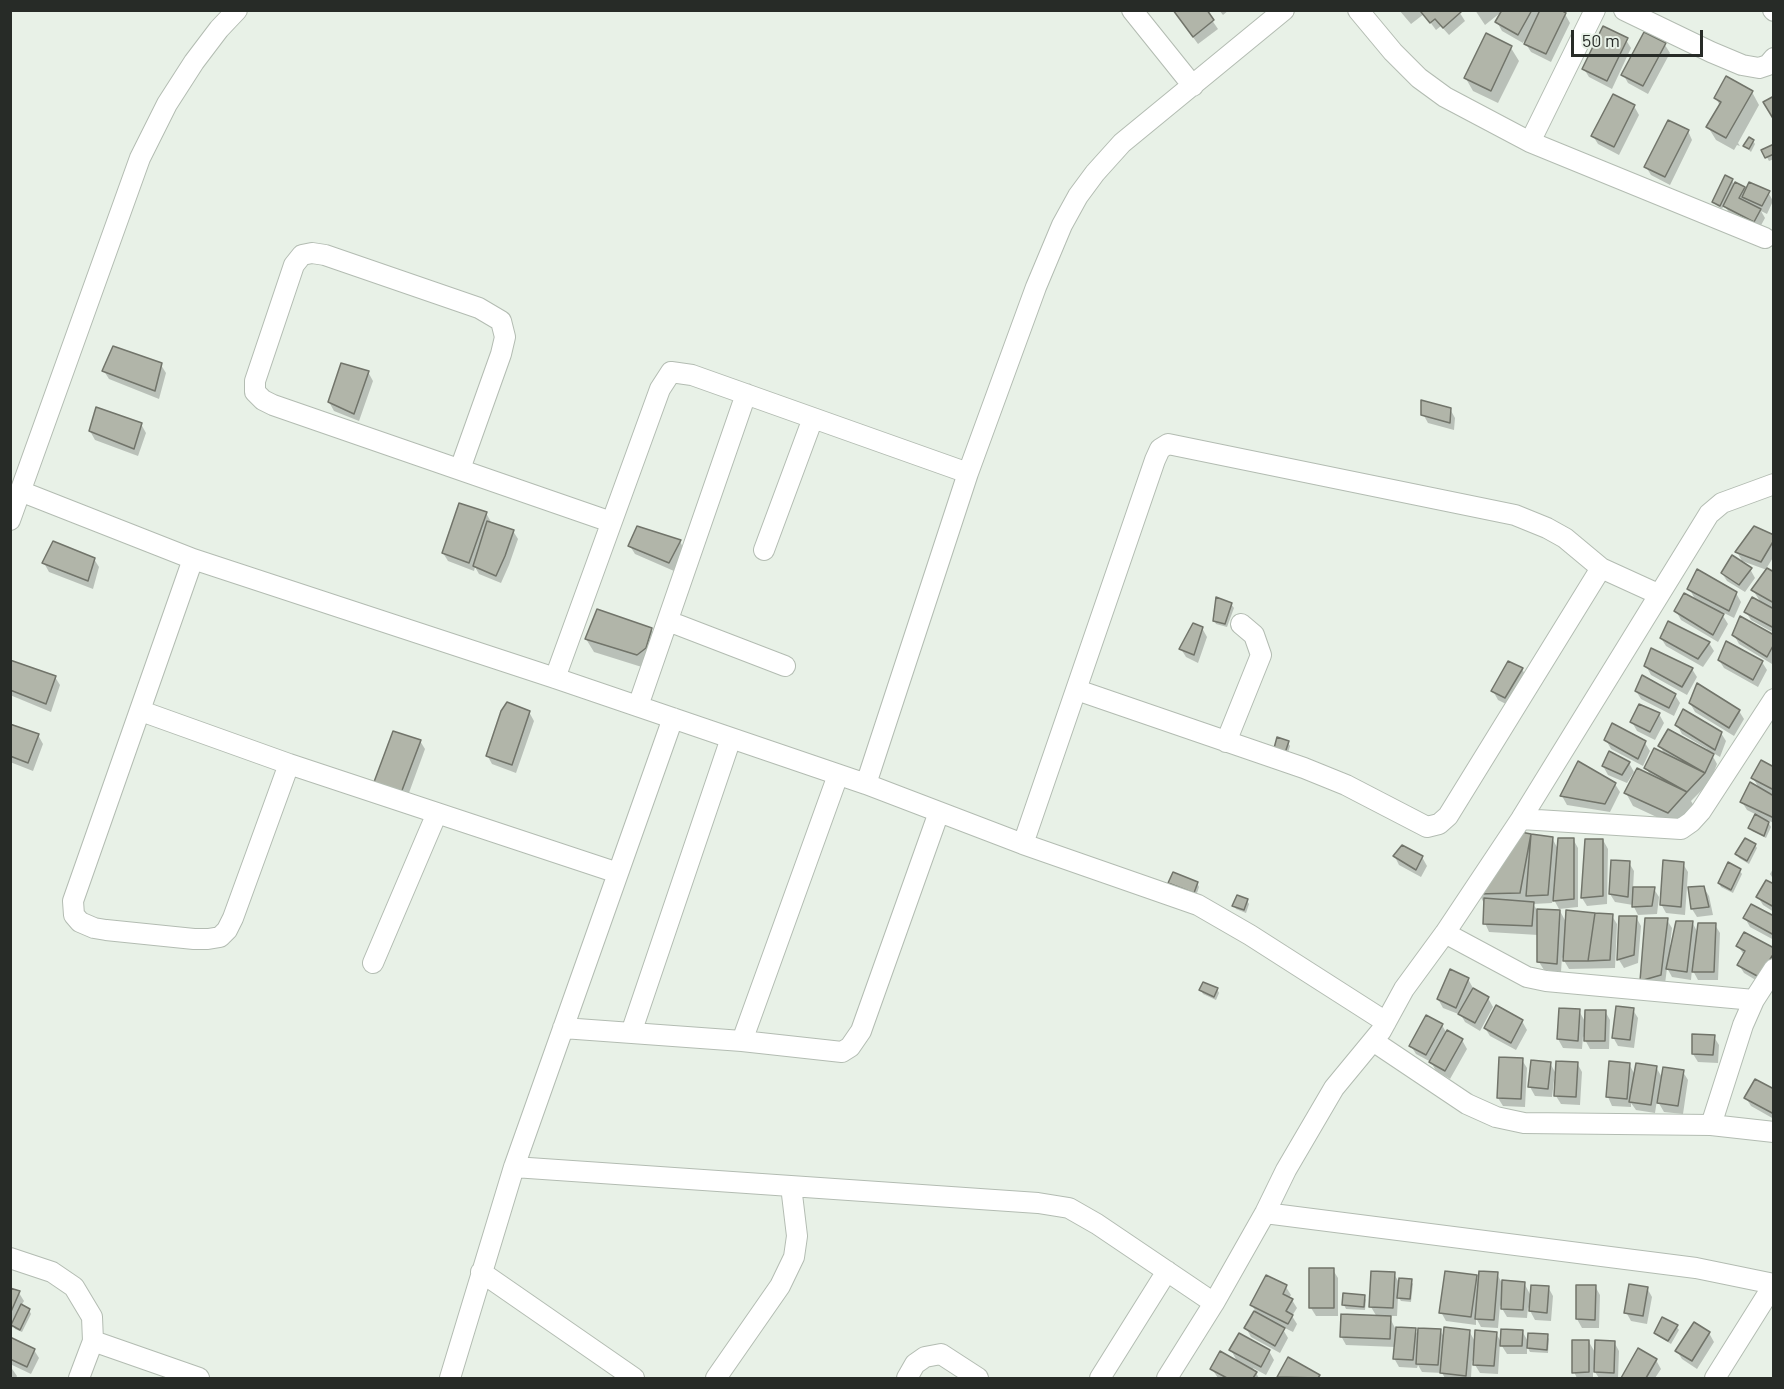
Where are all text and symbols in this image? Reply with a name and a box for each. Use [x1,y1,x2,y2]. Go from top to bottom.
scale bar [1574,18,1706,56]
text: 50 m [1582,29,1620,51]

